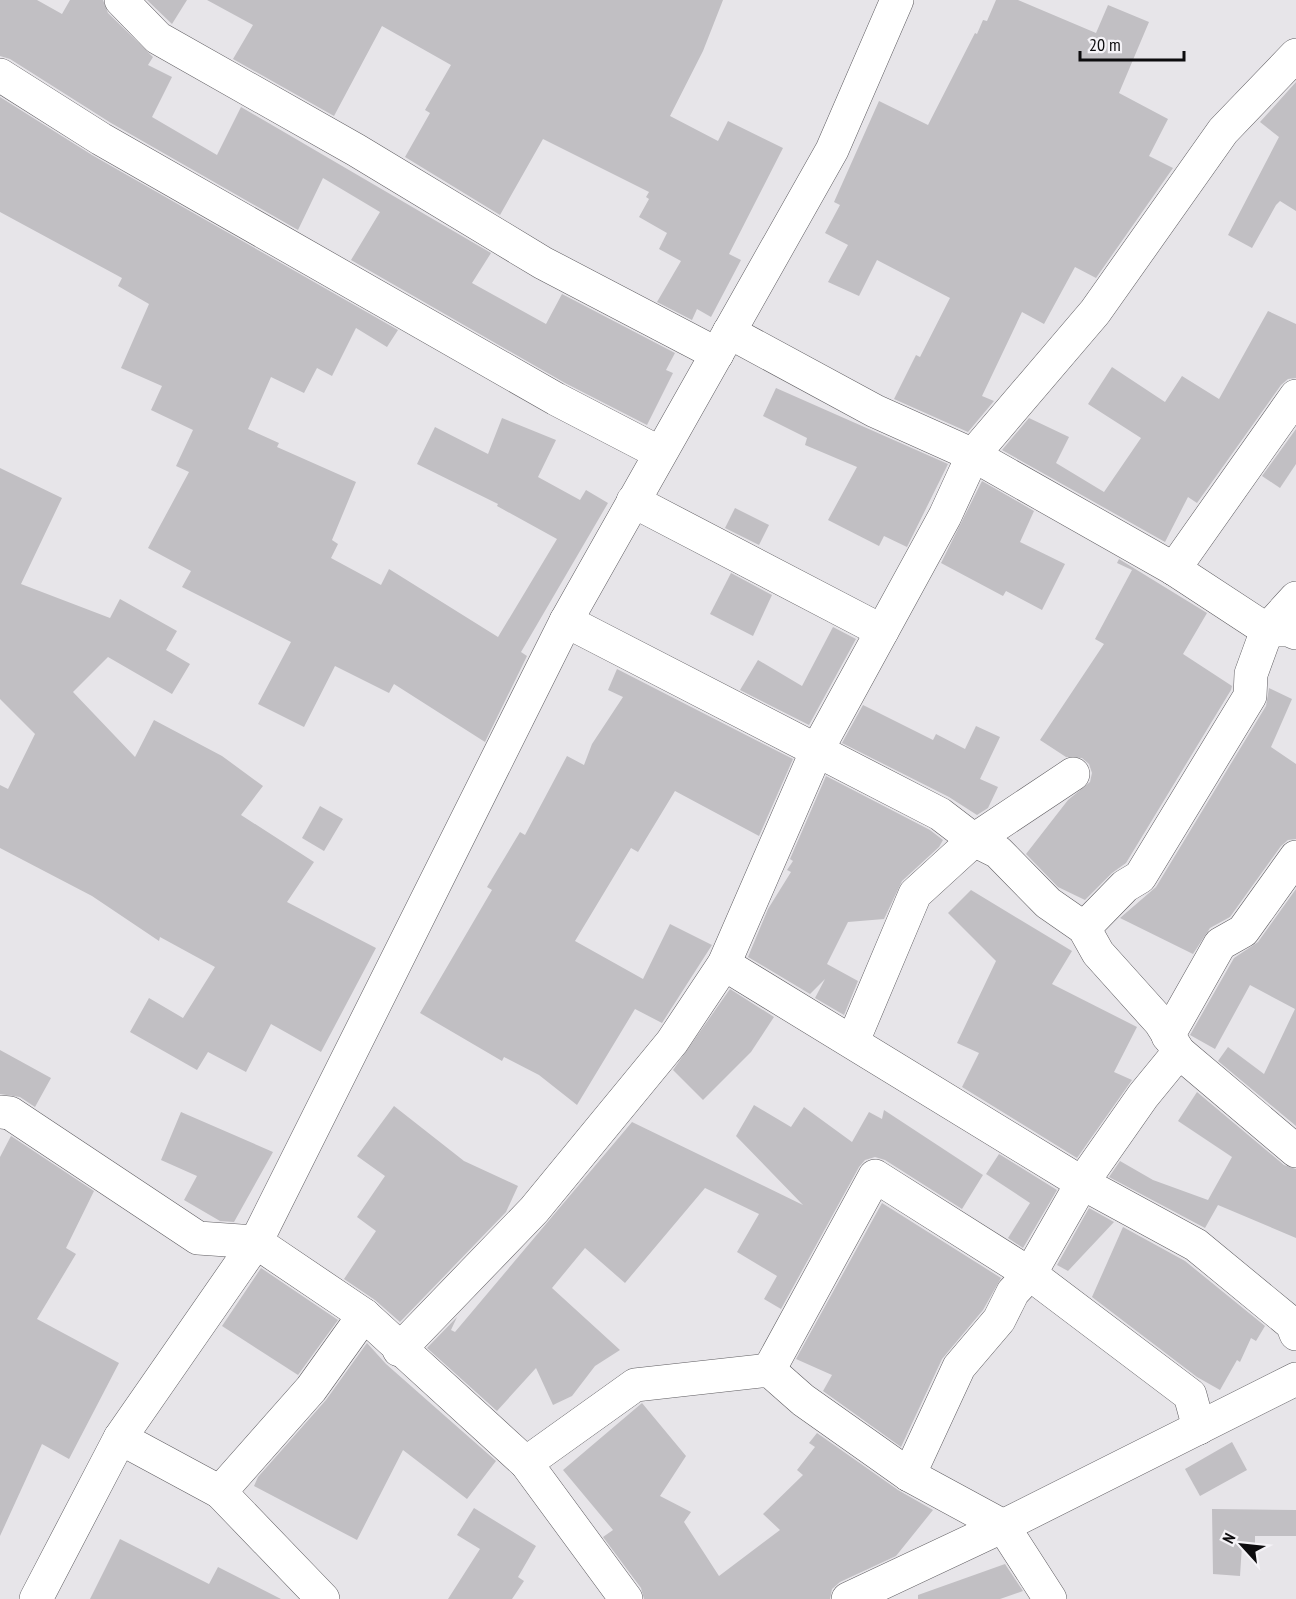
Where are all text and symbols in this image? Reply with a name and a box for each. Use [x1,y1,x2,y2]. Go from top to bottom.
scale bar [1080,24,1184,62]
text: 20 m [1089,33,1121,56]
north arrow [1212,1515,1272,1575]
text: N [1218,1530,1240,1547]

